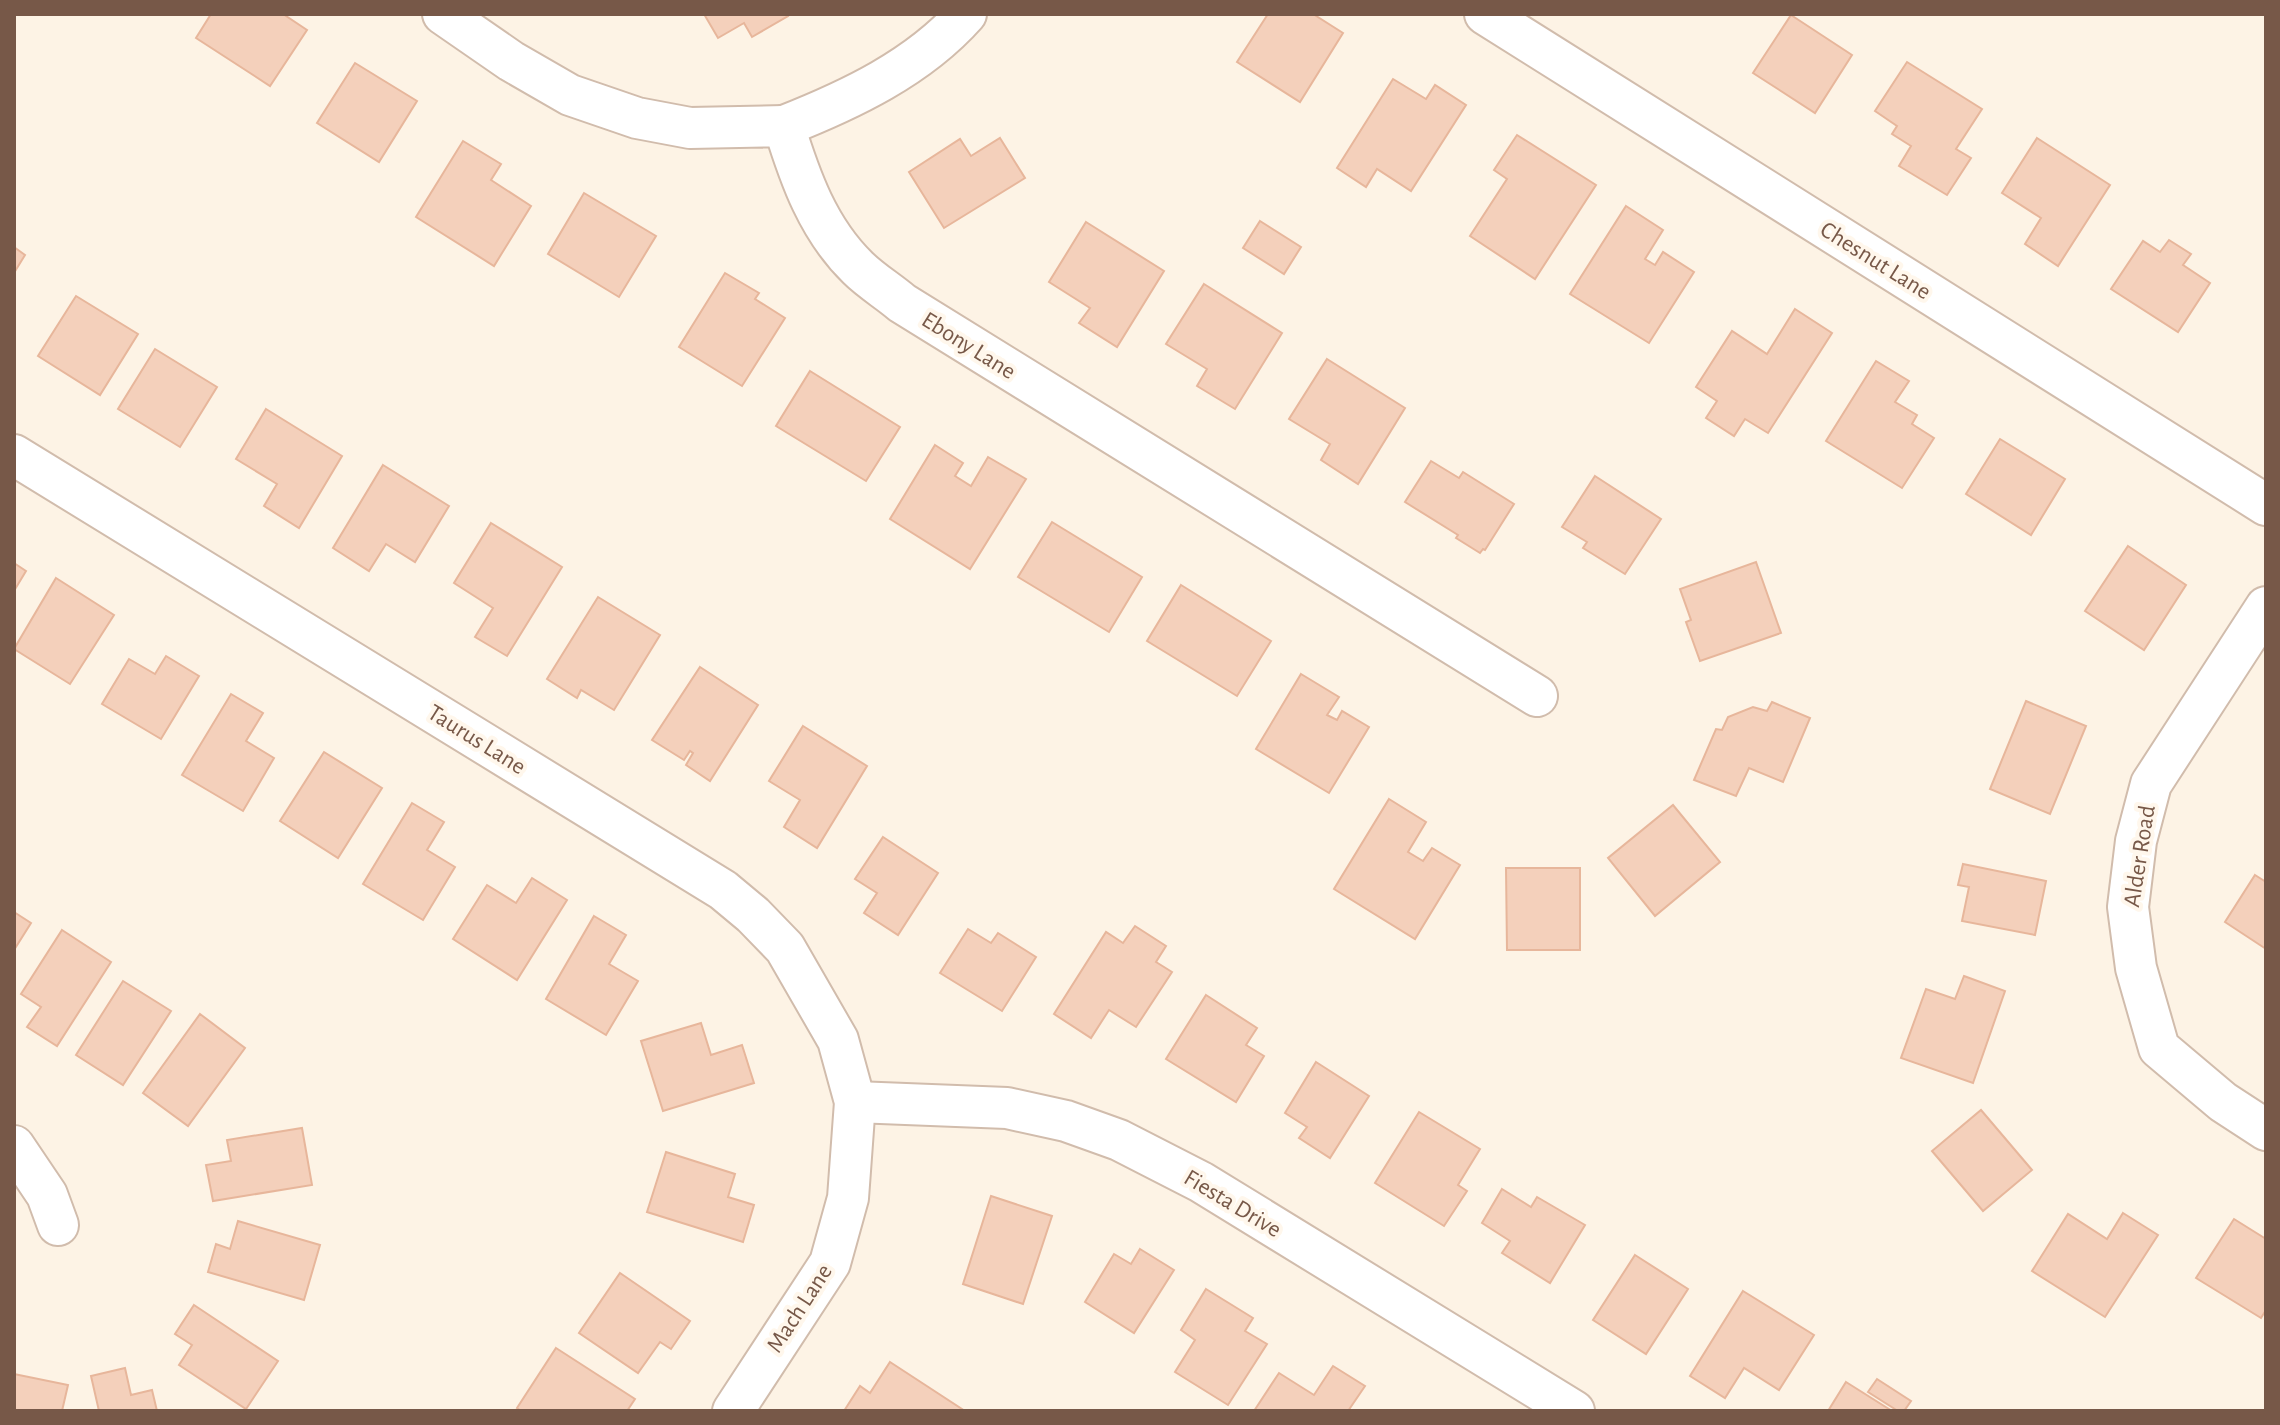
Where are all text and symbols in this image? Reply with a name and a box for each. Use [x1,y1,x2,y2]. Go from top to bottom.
street label: Chesnut Lane [1816,217,1935,304]
street label: Ebony Lane [917,308,1020,384]
street label: Taurus Lane [423,700,530,779]
street label: Alder Road [2120,804,2160,909]
street label: Fiesta Drive [1180,1166,1285,1242]
street label: Mach Lane [763,1260,837,1357]

